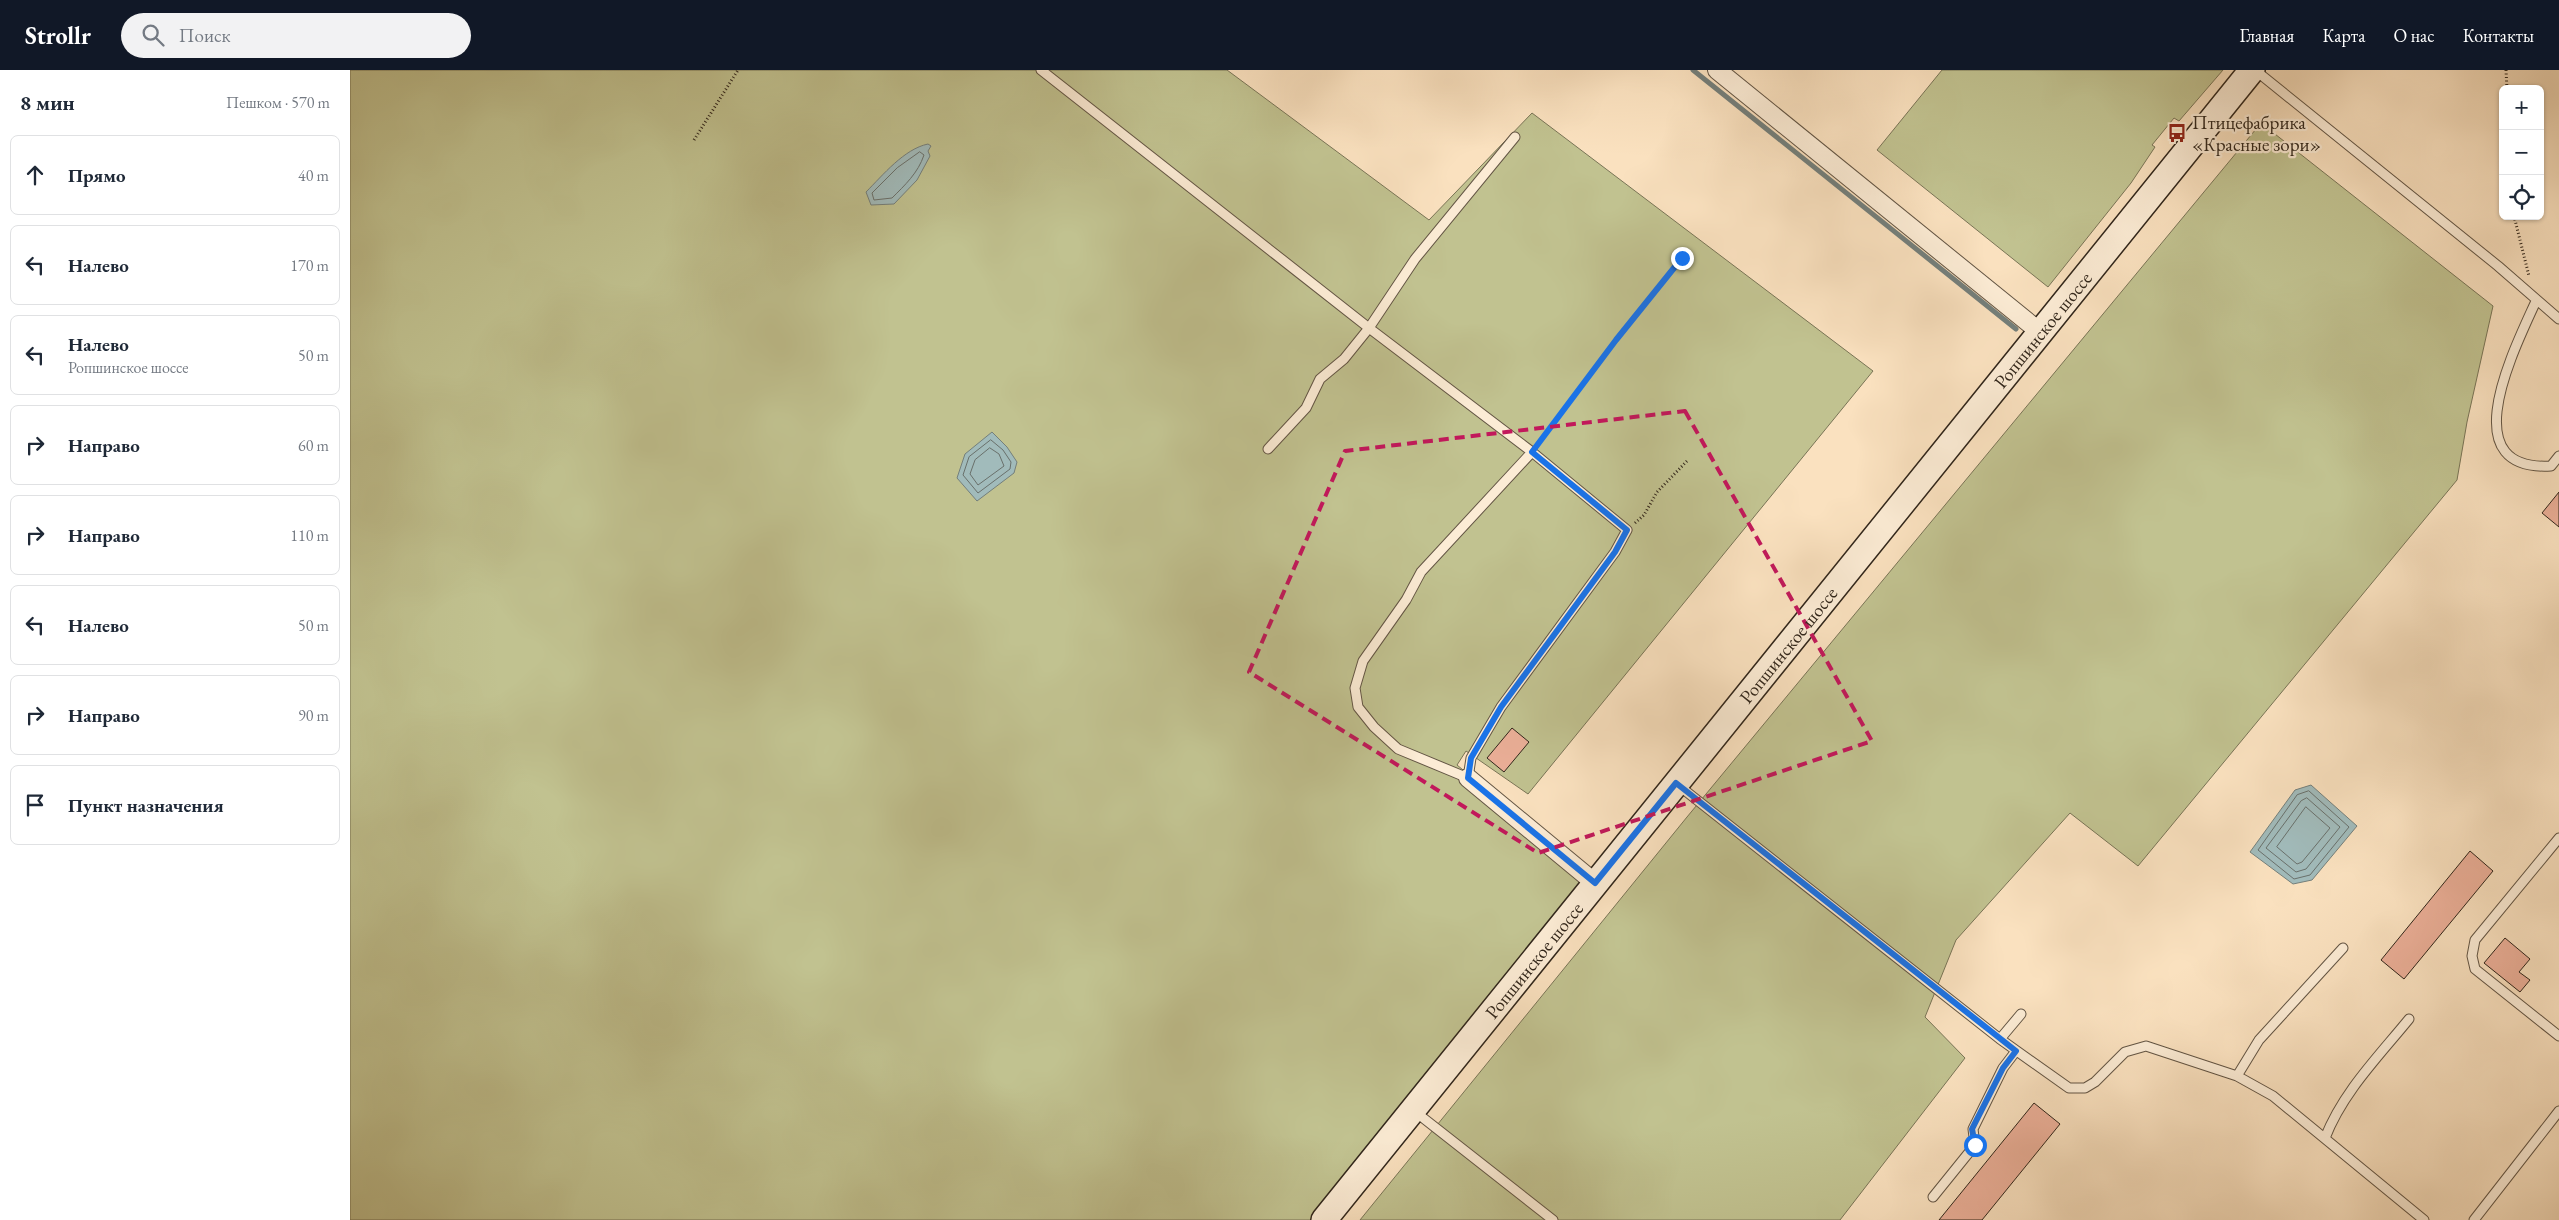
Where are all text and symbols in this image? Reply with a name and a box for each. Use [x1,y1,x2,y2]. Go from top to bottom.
search box [121,13,471,58]
text: Strollr [25,20,91,51]
icon: search [139,21,167,49]
text: Поиск [179,23,231,48]
text: Главная [2240,24,2294,47]
text: Карта [2322,24,2365,47]
text: О нас [2393,24,2435,47]
text: Контакты [2463,24,2534,47]
map controls [2499,85,2544,220]
button: + [2499,85,2544,130]
text: 8 мин [20,89,75,116]
text: Пешком · 570 m [226,92,330,113]
place label: Птицефабрика «Красные зори» [2192,110,2321,157]
bus stop icon: Птицефабрика «Красные зори» [2166,122,2188,144]
button: − [2499,130,2544,175]
icon: ahead [21,161,49,189]
text: Прямо [68,163,126,188]
text: 40 m [298,165,329,186]
button: locate [2499,175,2544,220]
route end [1671,247,1694,270]
icon: left [21,251,49,279]
text: Налево [68,253,129,278]
text: 170 m [290,255,329,276]
street label: Ропшинское шоссе [1988,266,2097,393]
text: Налево [68,332,129,357]
icon: left [21,341,49,369]
text: 50 m [298,345,329,366]
text: Ропшинское шоссе [68,357,188,378]
icon: right [21,431,49,459]
text: Направо [68,433,140,458]
text: 60 m [298,435,329,456]
icon: right [21,521,49,549]
text: Направо [68,523,140,548]
text: 110 m [290,525,329,546]
street label: Ропшинское шоссе [1733,581,1843,708]
icon: left [21,611,49,639]
text: Налево [68,613,129,638]
text: 50 m [298,615,329,636]
icon: right [21,701,49,729]
text: Направо [68,703,140,728]
text: 90 m [298,705,329,726]
icon: arrive [21,791,49,819]
text: Пункт назначения [68,793,224,818]
street label: Ропшинское шоссе [1479,897,1588,1024]
route start [1964,1134,1987,1157]

